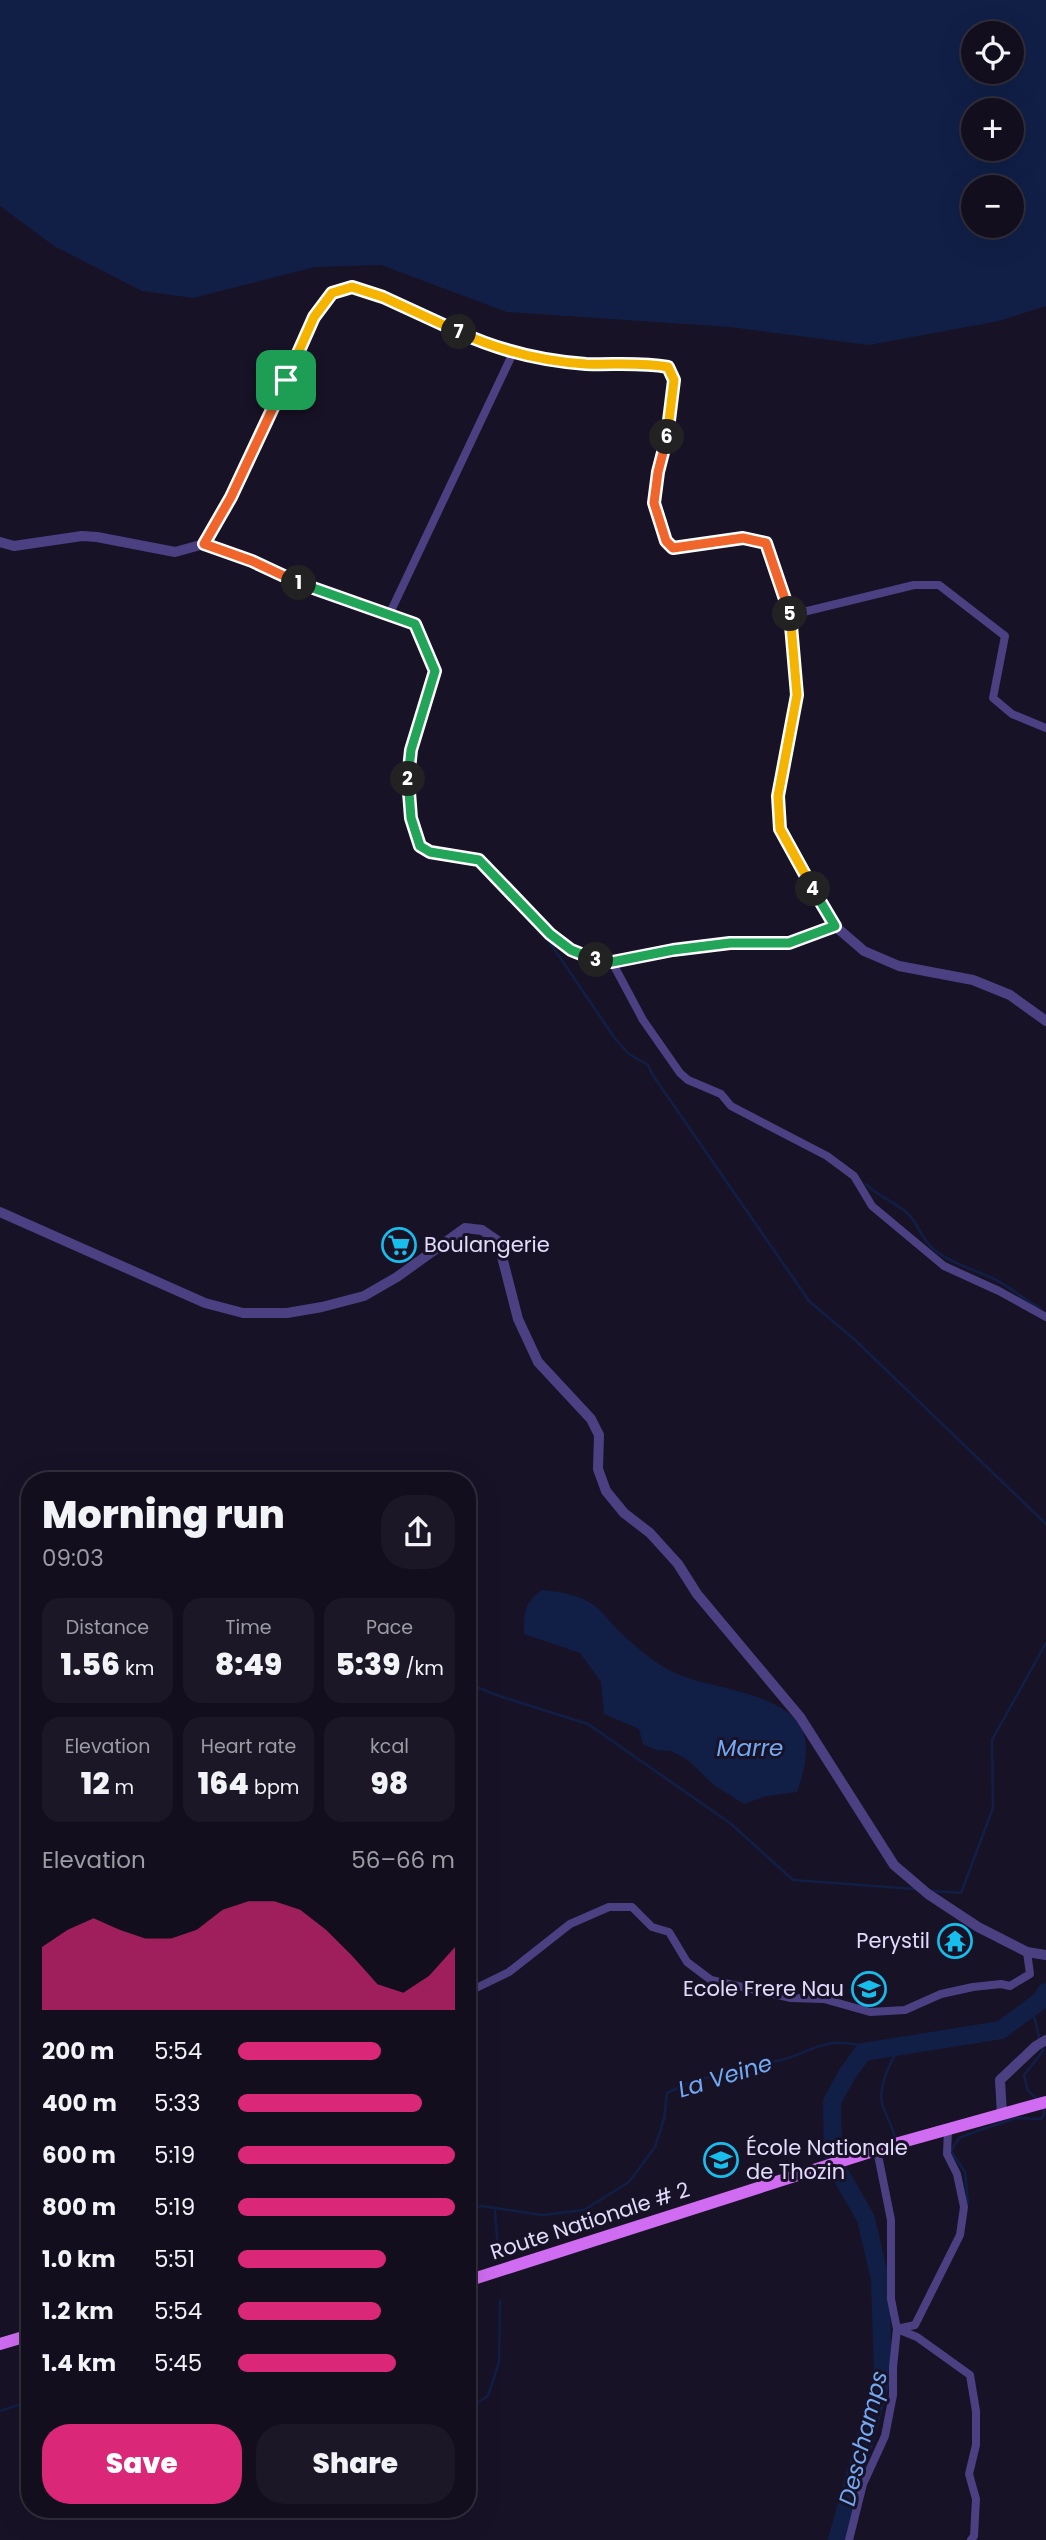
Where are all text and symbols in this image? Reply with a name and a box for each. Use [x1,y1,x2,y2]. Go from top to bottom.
map controls [961,21,1024,238]
button: locate [961,21,1024,84]
button: + [961,98,1024,161]
button: − [961,175,1024,238]
pin: 7 [442,314,476,350]
text: 7 [453,318,464,345]
pin [256,350,316,410]
icon: arrive [267,361,305,399]
pin: 6 [650,420,684,454]
text: 6 [660,423,673,450]
pin: 1 [282,566,316,600]
text: 1 [295,569,302,596]
pin: 5 [772,596,808,632]
text: 5 [783,600,796,627]
pin: 2 [390,762,426,796]
text: 2 [402,765,413,792]
pin: 4 [796,872,830,906]
text: 4 [806,875,819,902]
pin: 3 [578,942,614,978]
text: 3 [590,946,601,973]
supermarket icon: Boulangerie [380,1226,418,1264]
place label: Boulangerie [424,1230,550,1259]
text: Morning run [42,1488,285,1541]
button: share [381,1495,455,1569]
text: 09:03 [42,1542,104,1574]
text: Distance [66,1614,149,1641]
text: Time [225,1614,272,1641]
text: Pace [366,1614,413,1641]
text: 1.56 [61,1643,120,1686]
text: 8:49 [215,1643,282,1686]
text: 5:39 [335,1643,400,1686]
text: km [120,1655,154,1682]
text: /km [400,1655,444,1682]
water label: Marre [717,1732,783,1764]
text: Elevation [65,1733,150,1760]
text: Heart rate [201,1733,296,1760]
text: kcal [370,1733,409,1760]
text: 12 [81,1762,110,1805]
text: 164 [198,1762,249,1805]
text: 98 [371,1762,408,1805]
text: m [110,1774,134,1801]
text: bpm [249,1774,299,1801]
text: Elevation [42,1844,146,1876]
text: 56–66 m [351,1844,455,1876]
temple icon: Perystil [936,1922,974,1960]
place label: Perystil [856,1926,930,1955]
school or university icon: Ecole Frere Nau [850,1970,888,2008]
place label: Ecole Frere Nau [683,1974,844,2003]
text: 200 m [42,2035,114,2067]
text: 5:54 [154,2035,202,2067]
water label: La Veine [674,2047,776,2105]
text: 400 m [42,2087,117,2119]
text: 5:33 [154,2087,200,2119]
place label: École Nationale de Thozin [746,2133,908,2186]
text: 600 m [42,2139,116,2171]
text: 5:19 [154,2139,195,2171]
school or university icon: École Nationale de Thozin [702,2141,740,2179]
street label: Route Nationale # 2 [487,2175,693,2266]
text: 800 m [42,2191,116,2223]
text: 5:19 [154,2191,195,2223]
text: 1.0 km [42,2243,116,2275]
text: 5:51 [154,2243,195,2275]
text: 1.2 km [42,2295,114,2327]
text: 5:54 [154,2295,202,2327]
text: 1.4 km [42,2347,116,2379]
text: 5:45 [154,2347,202,2379]
water label: Deschamps [831,2367,895,2509]
button: Save [42,2424,242,2504]
button: Share [256,2424,455,2504]

